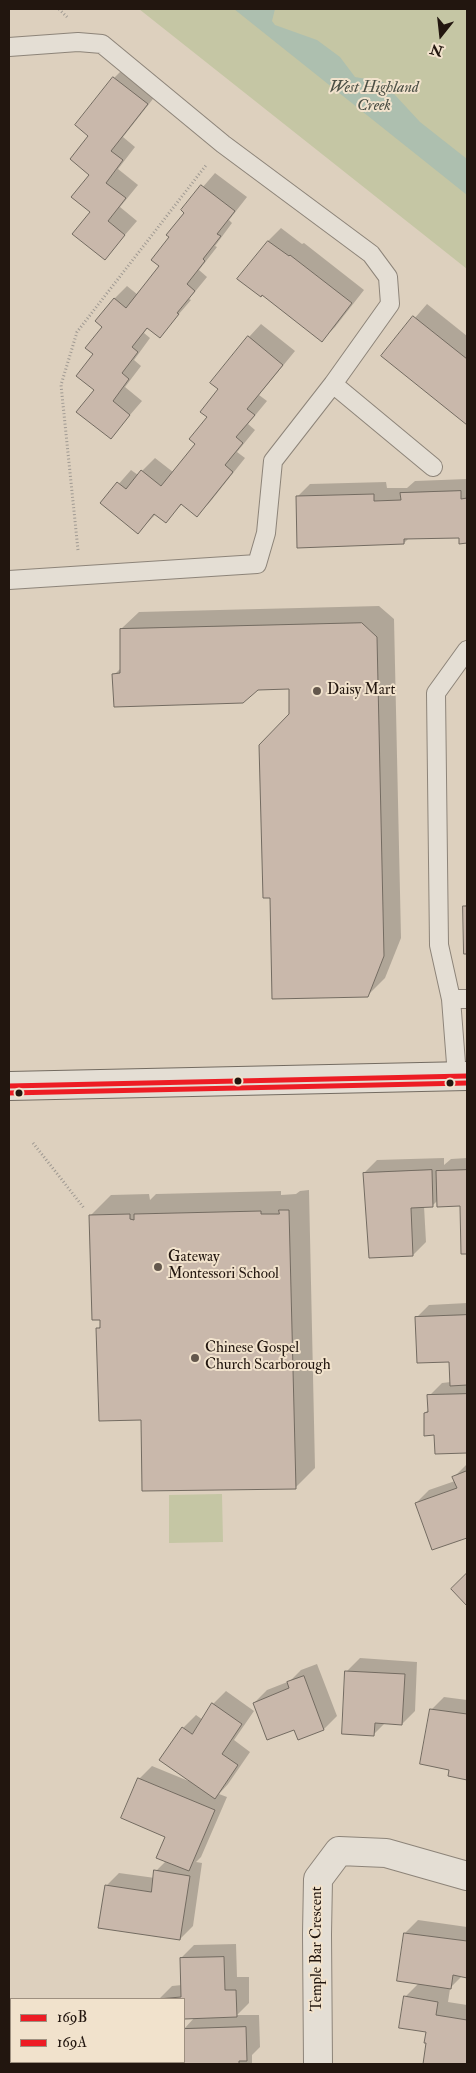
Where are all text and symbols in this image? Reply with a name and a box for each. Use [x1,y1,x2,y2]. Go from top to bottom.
north arrow [416,10,466,60]
text: N [428,40,445,60]
water label: West Highland Creek [329,79,419,117]
place label: Daisy Mart [327,682,395,700]
marker: Daisy Mart [311,685,323,697]
unlabelled marker [233,1076,243,1086]
unlabelled marker [445,1078,455,1088]
unlabelled marker [14,1088,24,1098]
place label: Gateway Montessori School [168,1249,279,1284]
marker: Gateway Montessori School [152,1261,164,1273]
place label: Chinese Gospel Church Scarborough [205,1340,331,1375]
marker: Chinese Gospel Church Scarborough [189,1352,201,1364]
street label: Temple Bar Crescent [309,1886,327,2012]
legend [10,1998,185,2063]
text: 169B [57,2008,87,2027]
text: 169A [57,2033,87,2052]

